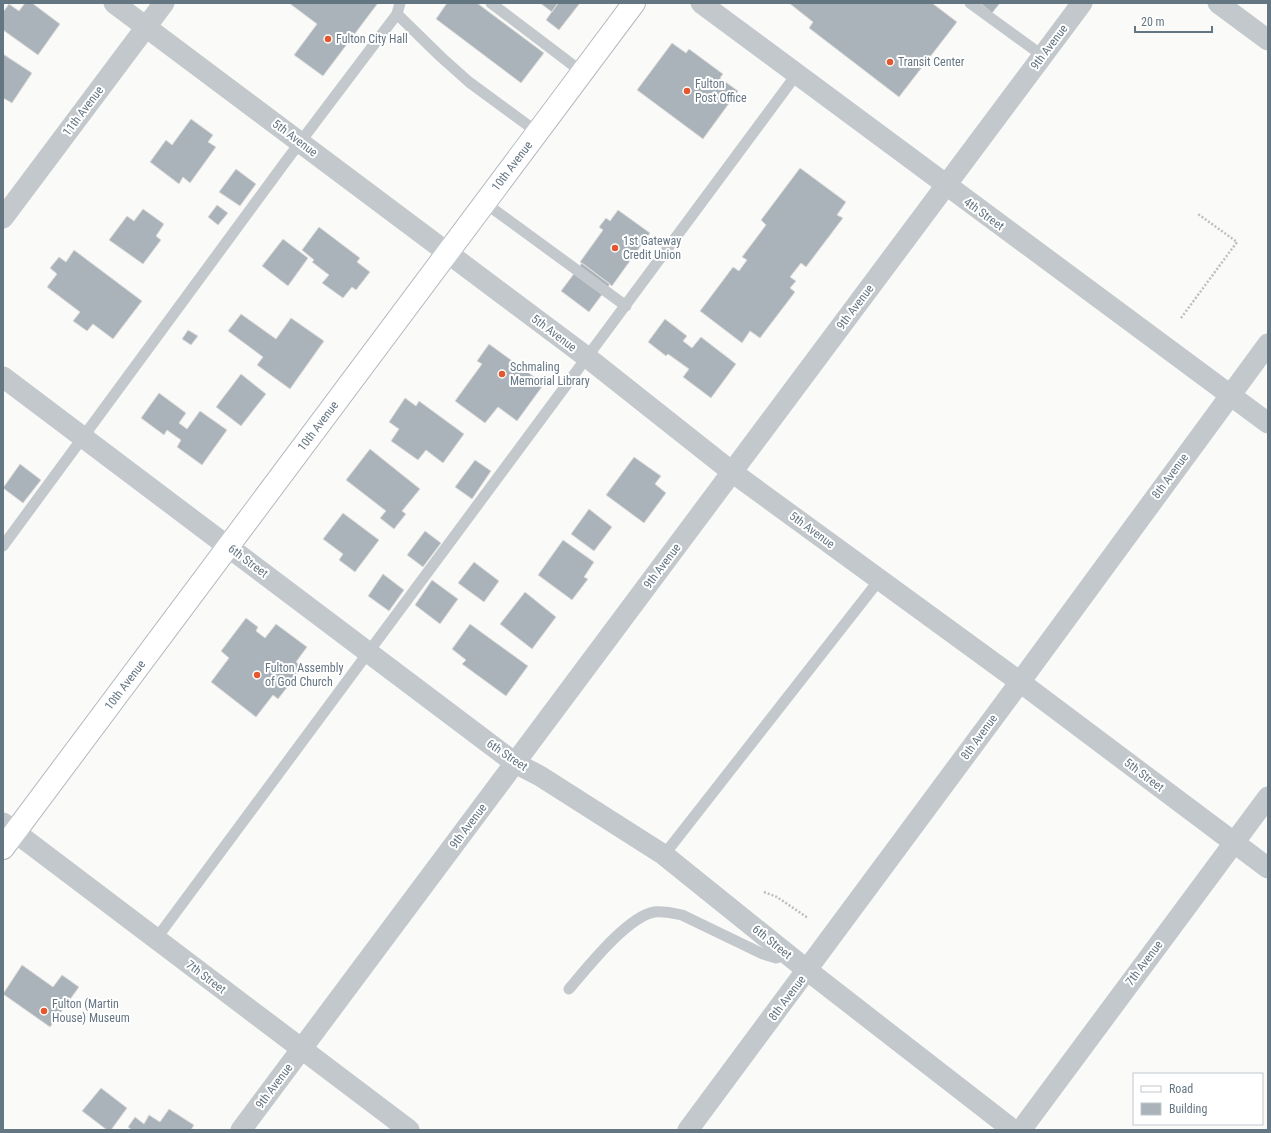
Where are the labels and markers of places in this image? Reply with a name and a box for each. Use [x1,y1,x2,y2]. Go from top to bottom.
place label: Fulton City Hall [336,32,408,46]
marker: Fulton City Hall [323,34,333,44]
place label: Transit Center [898,55,965,69]
marker: Transit Center [885,57,895,67]
place label: Fulton Post Office [695,77,747,105]
marker: Fulton Post Office [682,86,692,96]
place label: 1st Gateway Credit Union [623,234,681,262]
marker: 1st Gateway Credit Union [610,243,620,253]
place label: Schmaling Memorial Library [510,360,590,388]
marker: Schmaling Memorial Library [497,369,507,379]
place label: Fulton Assembly of God Church [265,661,343,689]
marker: Fulton Assembly of God Church [252,670,262,680]
place label: Fulton (Martin House) Museum [52,997,130,1025]
marker: Fulton (Martin House) Museum [39,1006,49,1016]

